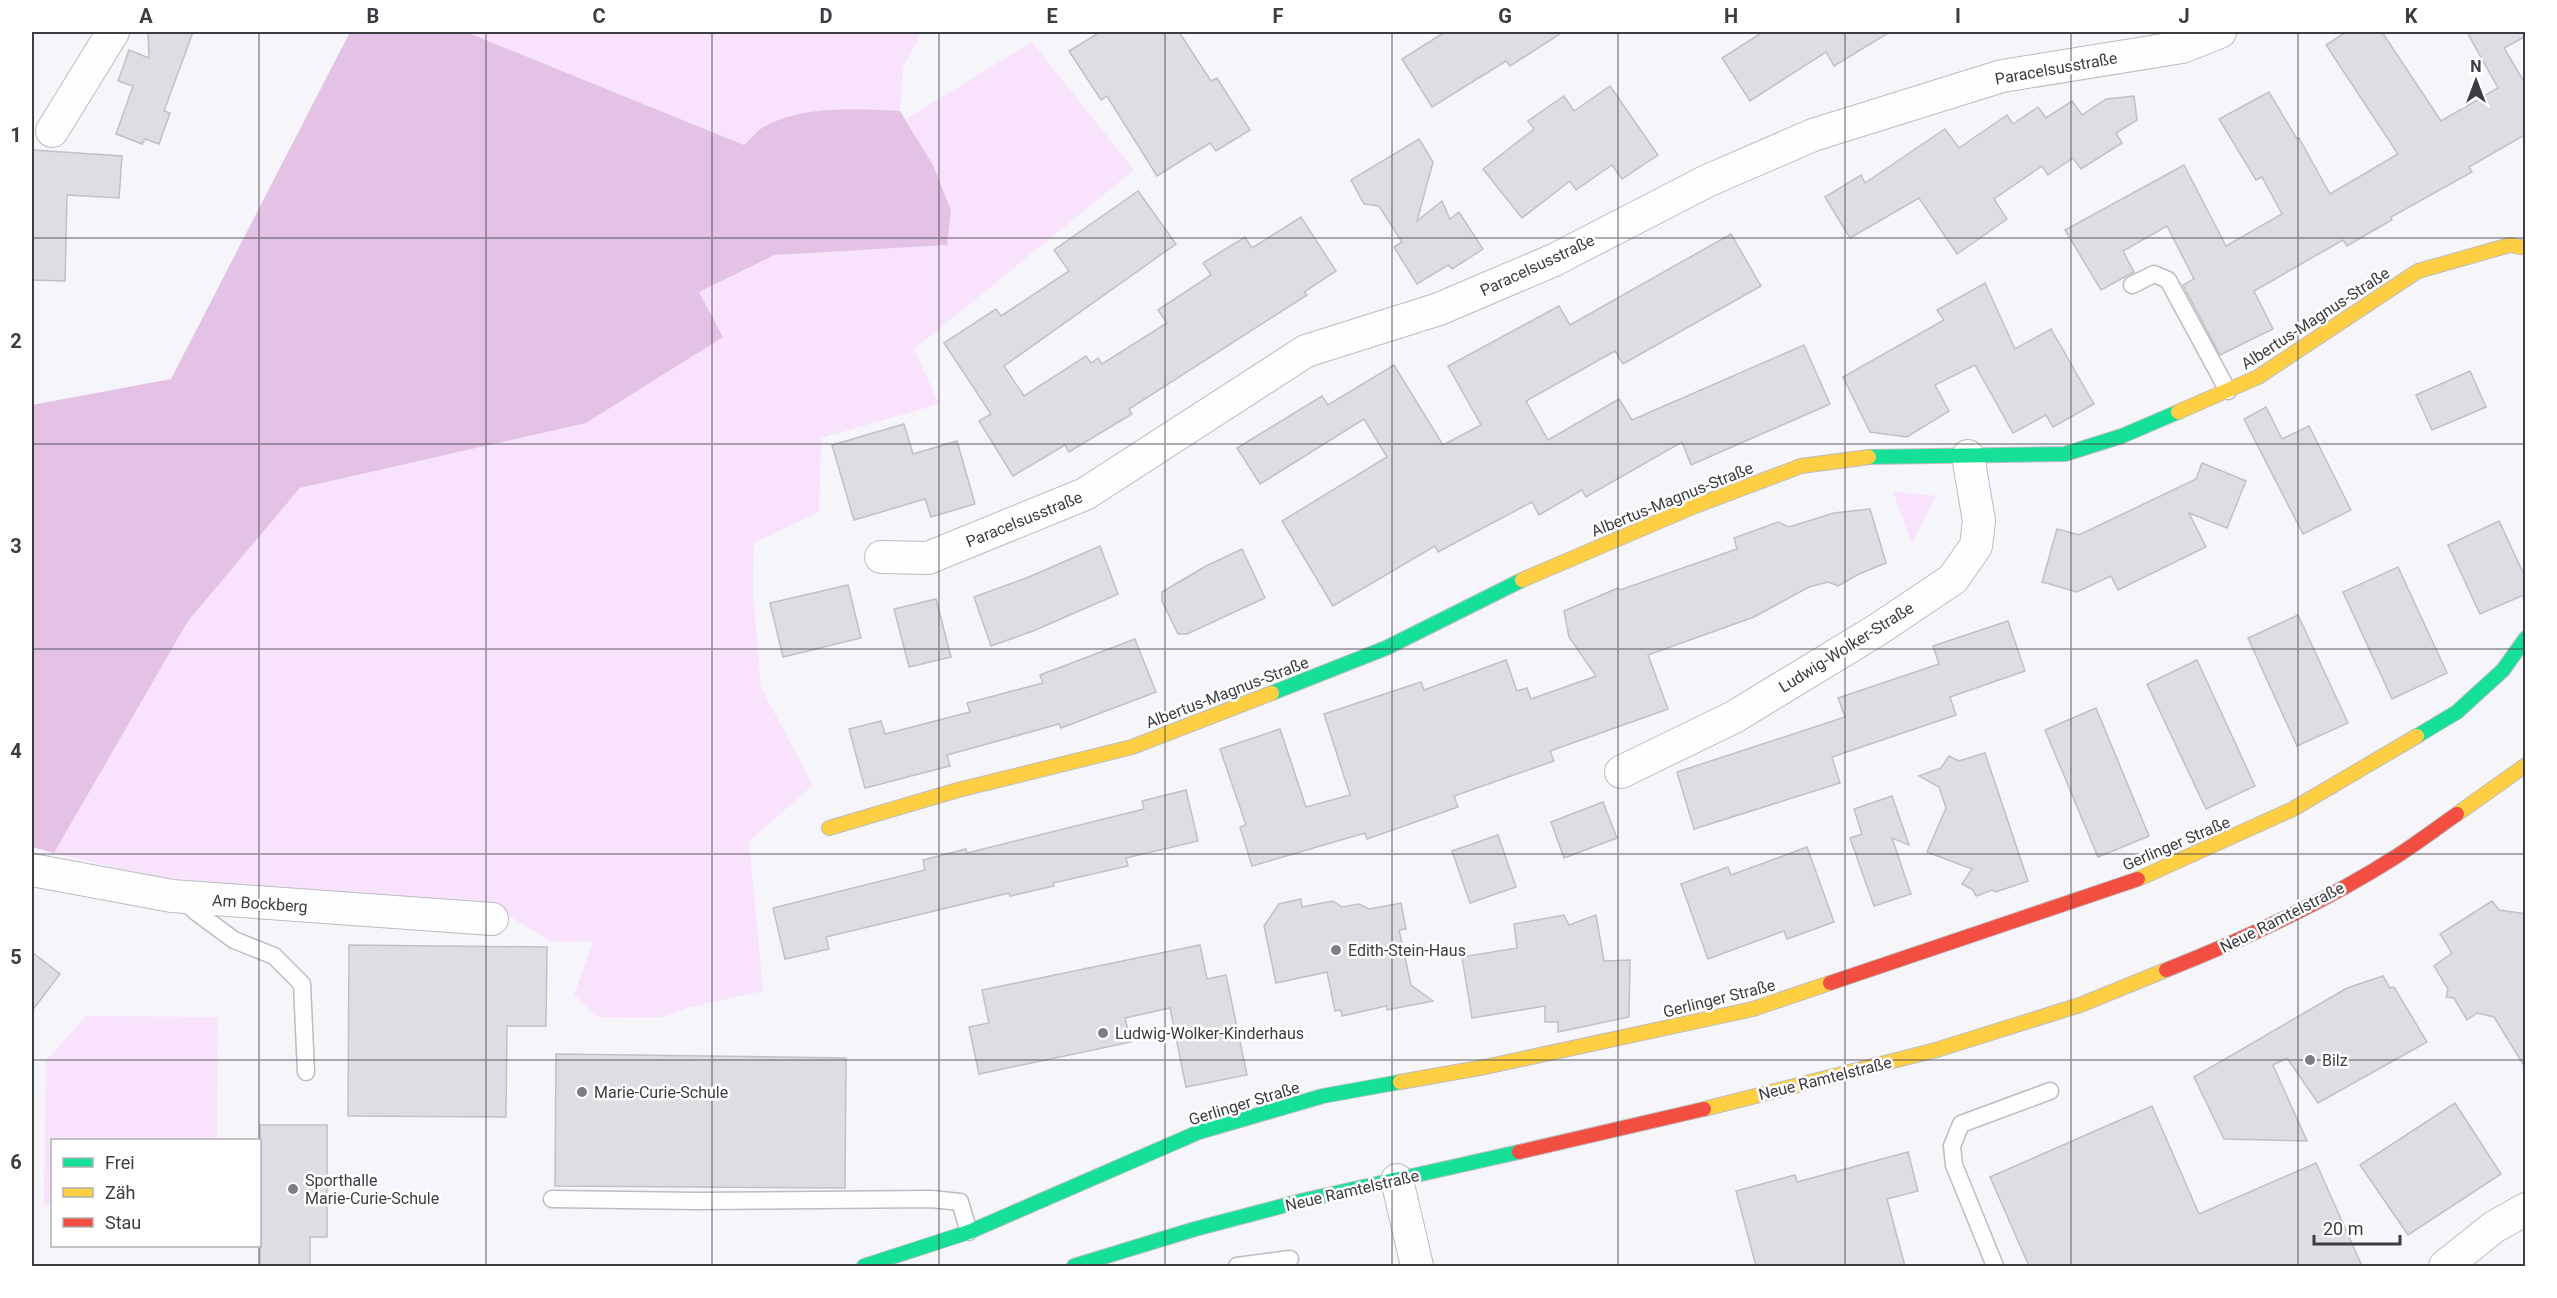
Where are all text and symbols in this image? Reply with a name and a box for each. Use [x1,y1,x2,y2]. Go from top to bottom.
text: A [139,4,153,28]
text: B [367,4,379,28]
text: C [592,4,606,28]
text: D [820,4,833,28]
text: E [1046,4,1058,28]
text: F [1273,4,1284,28]
text: G [1498,4,1512,28]
text: H [1724,4,1738,28]
text: I [1955,4,1961,28]
text: J [2178,4,2190,28]
text: K [2405,4,2418,28]
street label: Paracelsusstraße [1993,48,2119,89]
north arrow [2446,51,2506,111]
text: N [2470,57,2482,76]
text: 1 [10,123,22,147]
street label: Paracelsusstraße [1477,231,1597,300]
street label: Albertus-Magnus-Straße [2238,263,2393,373]
text: 2 [10,329,22,353]
street label: Albertus-Magnus-Straße [1588,458,1756,541]
street label: Paracelsusstraße [963,487,1085,551]
text: 3 [10,534,22,558]
street label: Ludwig-Wolker-Straße [1775,598,1917,697]
street label: Albertus-Magnus-Straße [1143,653,1311,732]
text: 4 [10,739,22,763]
street label: Gerlinger Straße [2120,812,2233,875]
street label: Neue Ramtelstraße [2217,878,2347,957]
street label: Am Bockberg [212,891,308,916]
place label: Edith-Stein-Haus [1348,941,1466,960]
marker: Edith-Stein-Haus [1329,943,1343,957]
text: 5 [10,945,22,969]
street label: Gerlinger Straße [1661,975,1777,1022]
place label: Ludwig-Wolker-Kinderhaus [1115,1024,1304,1043]
marker: Ludwig-Wolker-Kinderhaus [1096,1026,1110,1040]
place label: Bilz [2322,1051,2348,1070]
street label: Neue Ramtelstraße [1757,1053,1894,1104]
marker: Bilz [2303,1053,2317,1067]
street label: Gerlinger Straße [1186,1078,1302,1129]
place label: Marie-Curie-Schule [594,1083,728,1102]
marker: Marie-Curie-Schule [575,1085,589,1099]
legend [51,1139,261,1247]
text: 6 [10,1150,22,1174]
text: Frei [105,1152,135,1173]
street label: Neue Ramtelstraße [1283,1166,1421,1215]
place label: Sporthalle Marie-Curie-Schule [305,1171,439,1208]
text: Zäh [105,1182,136,1203]
marker: Sporthalle Marie-Curie-Schule [286,1182,300,1196]
scale bar [2314,1208,2400,1246]
text: Stau [105,1212,141,1233]
text: 20 m [2323,1218,2363,1239]

